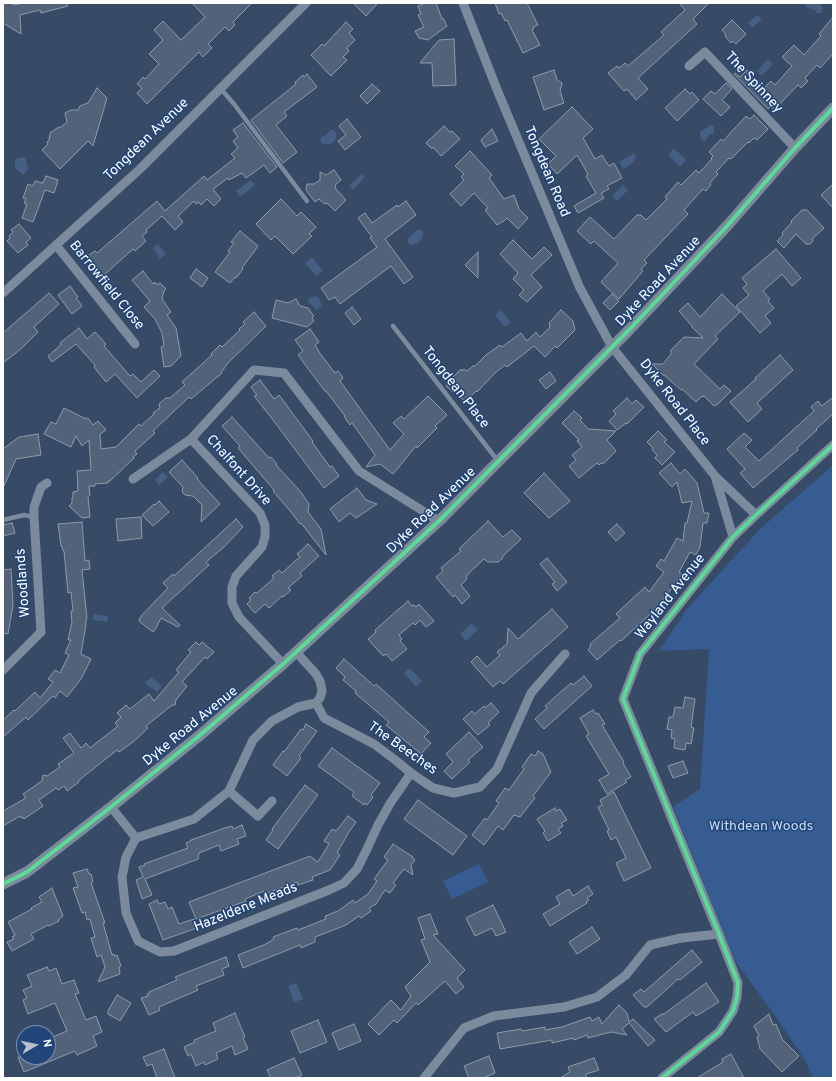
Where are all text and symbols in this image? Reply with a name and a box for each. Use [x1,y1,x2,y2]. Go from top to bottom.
street label: The Spinney [720,49,786,117]
street label: Tongdean Avenue [101,95,193,185]
street label: Tongdean Road [519,124,573,220]
street label: Dyke Road Avenue [613,233,705,331]
street label: Barrowfield Close [65,238,147,334]
street label: Tongdean Place [418,344,492,432]
street label: Dyke Road Place [635,356,713,450]
street label: Chalfont Drive [202,432,274,510]
street label: Dyke Road Avenue [384,464,480,558]
street label: Woodlands [13,548,35,618]
street label: Wayland Avenue [633,551,709,643]
street label: Dyke Road Avenue [140,684,242,770]
street label: The Beeches [364,719,440,779]
park label: Withdean Woods [709,819,813,835]
street label: Hazeldene Meads [192,880,300,936]
north arrow [16,1025,56,1065]
text: N [39,1038,54,1048]

